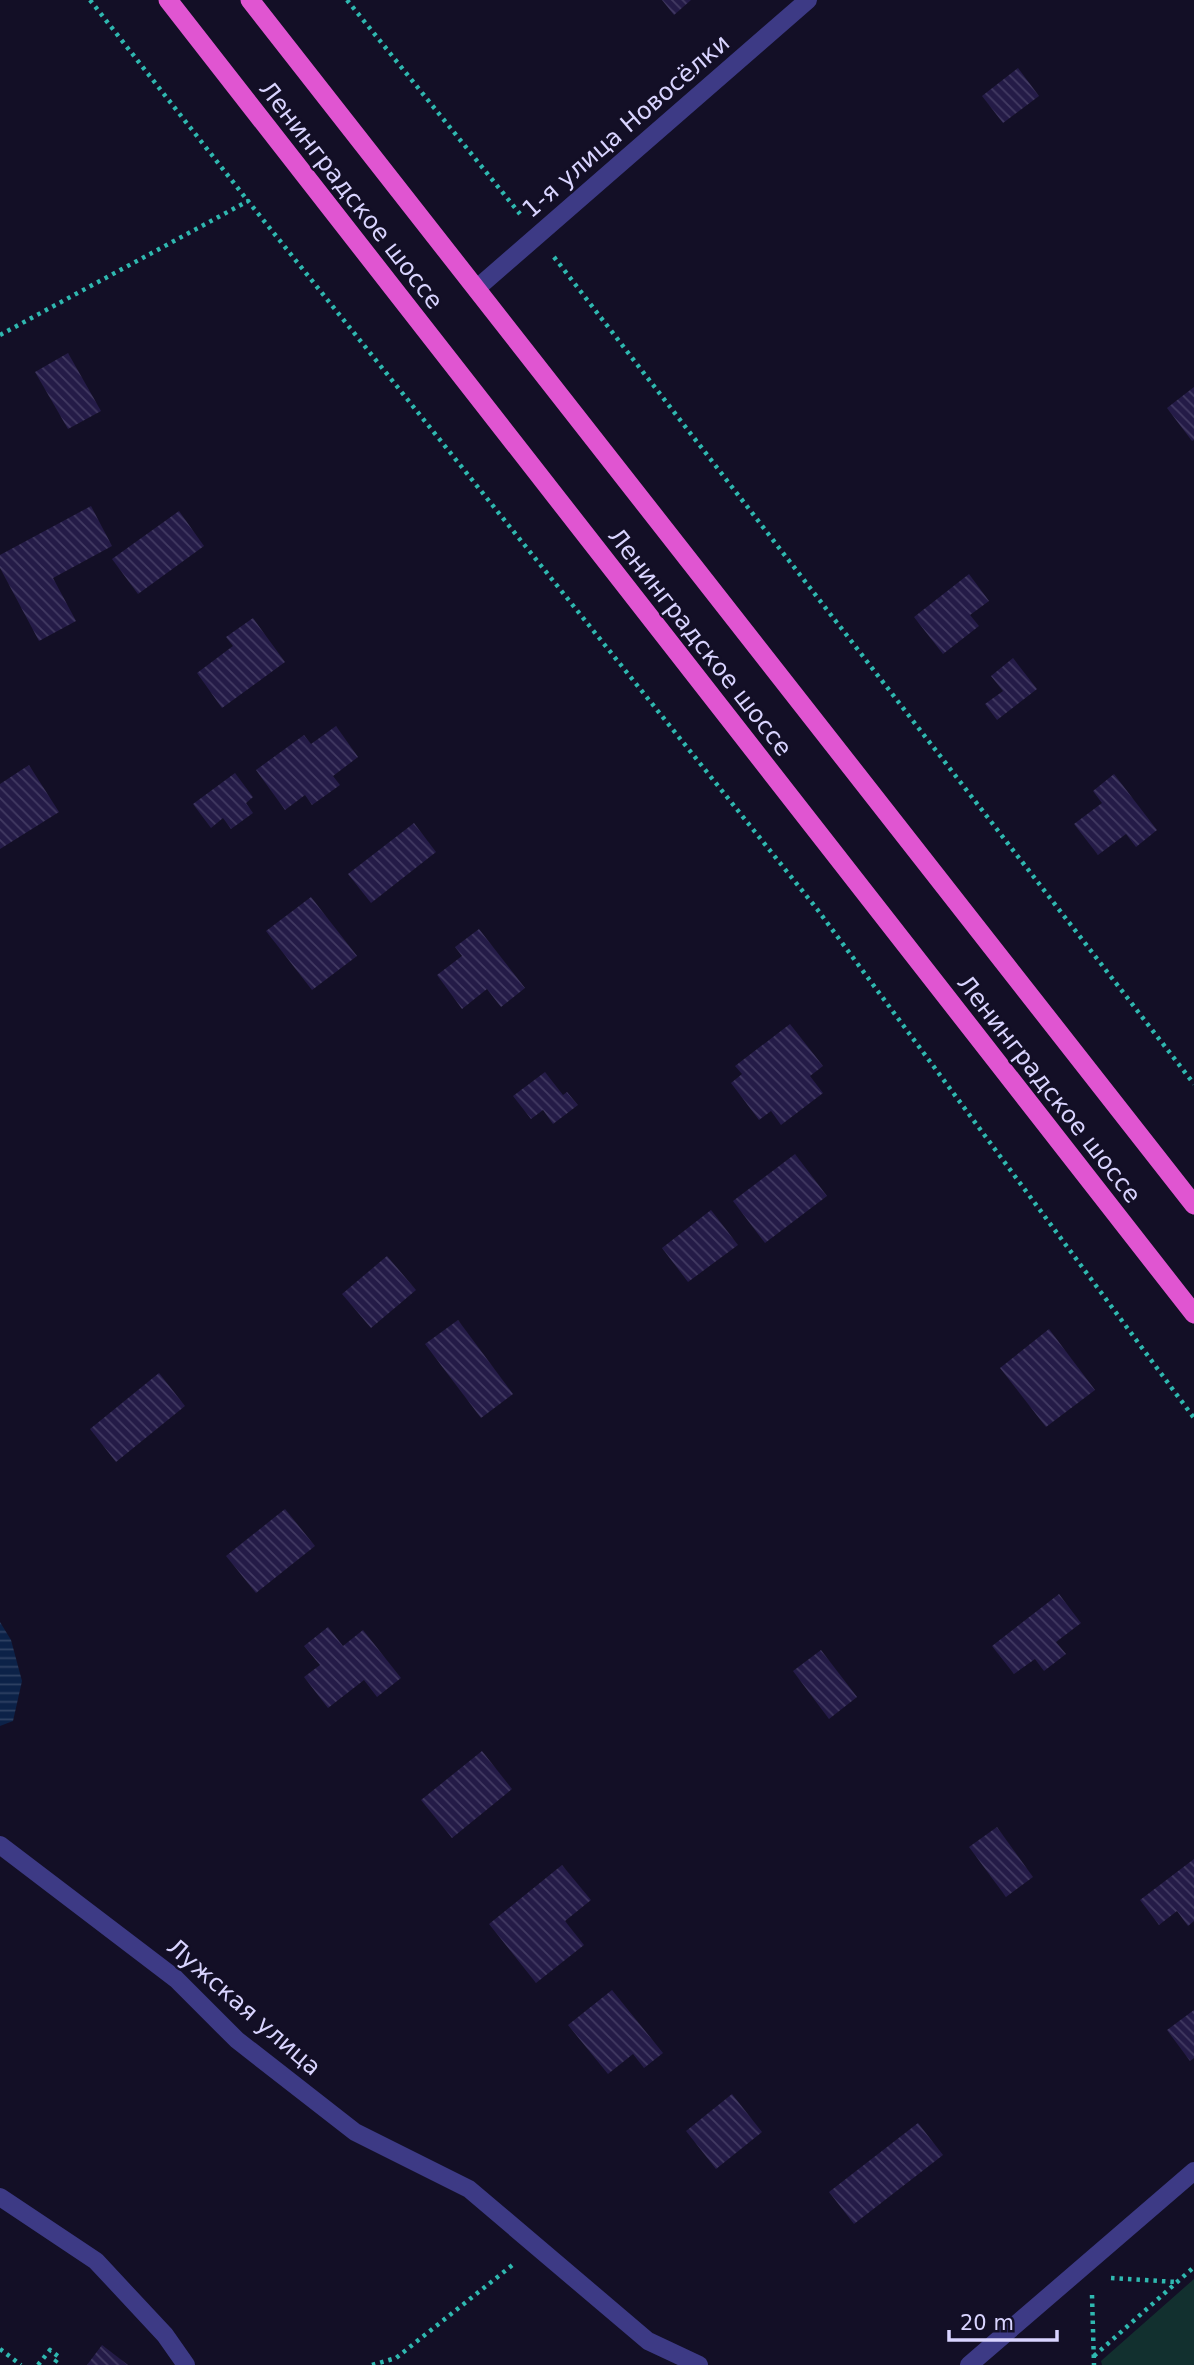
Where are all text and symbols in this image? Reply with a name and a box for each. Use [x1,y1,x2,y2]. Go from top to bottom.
street label: 1-я улица Новосёлки [517,29,735,223]
street label: Ленинградское шоссе [253,75,449,315]
street label: Ленинградское шоссе [602,522,798,762]
street label: Ленинградское шоссе [951,969,1147,1209]
street label: Лужская улица [161,1933,327,2081]
scale bar [949,2298,1058,2342]
text: 20 m [960,2311,1014,2335]

